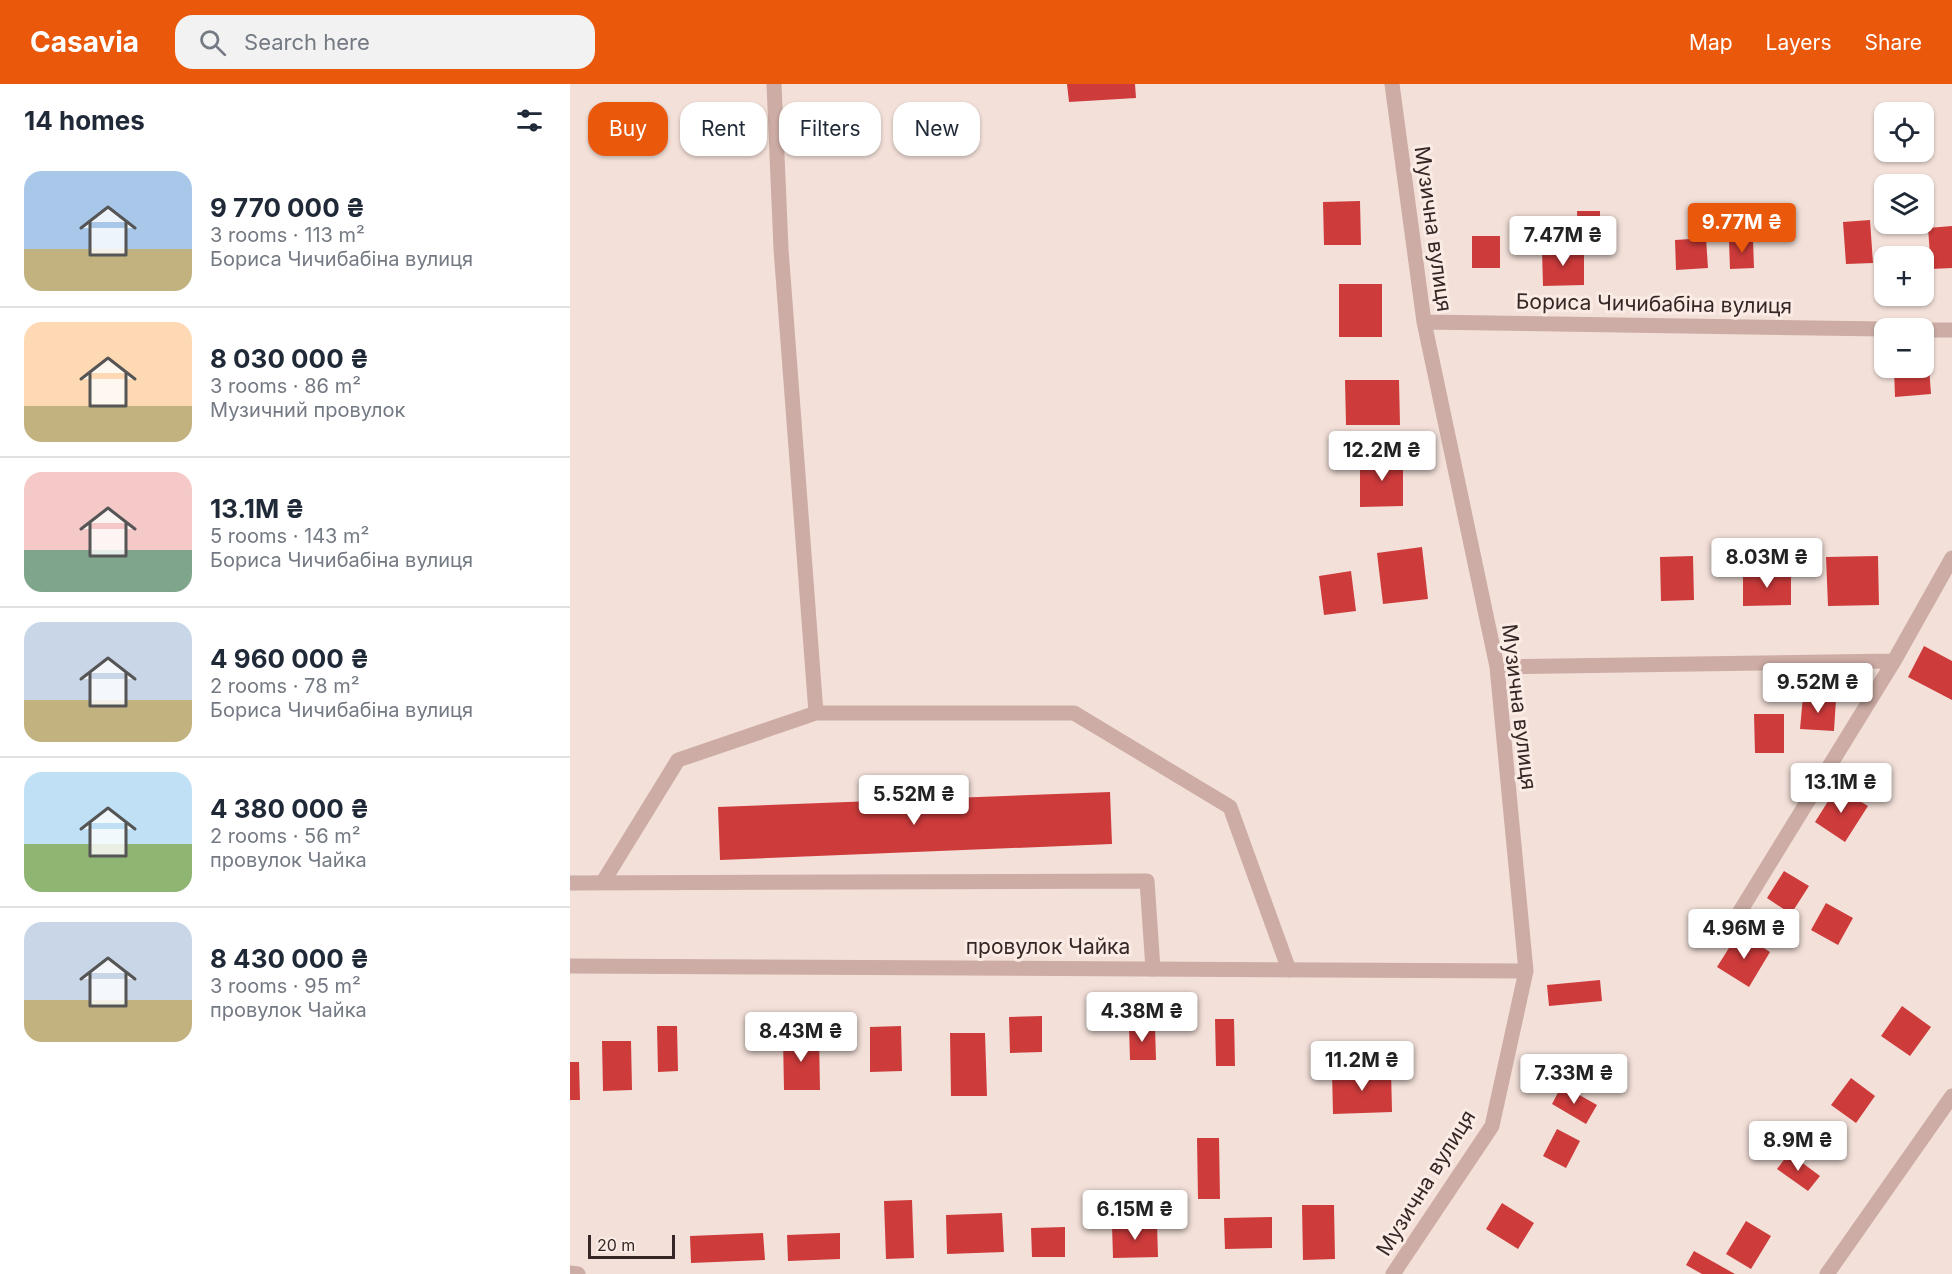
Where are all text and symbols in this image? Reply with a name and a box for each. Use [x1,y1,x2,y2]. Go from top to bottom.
search box [175,15,595,69]
text: Casavia [30,25,139,59]
icon: search [196,26,229,59]
text: Search here [244,29,370,55]
text: Map [1689,30,1733,55]
text: Layers [1766,30,1832,55]
text: Share [1865,30,1922,55]
chip: Buy [588,102,668,156]
chip: Rent [680,102,767,156]
chip: Filters [779,102,881,156]
chip: New [893,102,980,156]
map controls [1874,102,1934,378]
button: locate [1874,102,1934,162]
icon: filters [513,104,546,137]
text: 14 homes [24,105,145,136]
street label: Музична вулиця [1410,145,1457,313]
button: layers [1874,174,1934,234]
text: 9 770 000 ₴ [210,192,365,223]
icon: home [72,195,144,267]
pin: 9.77M ₴ [1687,203,1797,254]
text: 9.77M ₴ [1702,210,1782,234]
pin: 7.47M ₴ [1508,216,1618,267]
text: 3 rooms · 113 m² [210,223,365,247]
text: 7.47M ₴ [1523,223,1603,247]
button: + [1874,246,1934,306]
text: Бориса Чичибабіна вулиця [210,247,473,271]
street label: Бориса Чичибабіна вулиця [1516,289,1792,318]
button: − [1874,318,1934,378]
text: 8 030 000 ₴ [210,343,369,374]
icon: home [72,346,144,418]
text: 3 rooms · 86 m² [210,374,361,398]
text: Музичний провулок [210,398,405,422]
pin: 12.2M ₴ [1327,431,1437,482]
text: 12.2M ₴ [1343,438,1421,462]
text: 13.1M ₴ [210,493,305,524]
icon: home [72,496,144,568]
text: 5 rooms · 143 m² [210,524,369,548]
pin: 8.03M ₴ [1712,538,1822,589]
text: 8.03M ₴ [1725,545,1809,569]
text: Бориса Чичибабіна вулиця [210,548,473,572]
street label: Музична вулиця [1497,623,1542,791]
text: 4 960 000 ₴ [210,643,369,674]
icon: home [72,646,144,718]
pin: 9.52M ₴ [1763,663,1873,714]
text: 9.52M ₴ [1777,670,1859,694]
text: 2 rooms · 78 m² [210,674,359,698]
text: Бориса Чичибабіна вулиця [210,698,473,722]
pin: 13.1M ₴ [1786,763,1896,814]
text: 13.1M ₴ [1805,770,1877,794]
pin: 5.52M ₴ [859,775,969,826]
text: 5.52M ₴ [873,782,955,806]
text: 4 380 000 ₴ [210,793,369,824]
icon: home [72,796,144,868]
text: 2 rooms · 56 m² [210,824,361,848]
text: провулок Чайка [210,848,367,872]
pin: 4.96M ₴ [1689,909,1799,960]
text: 4.96M ₴ [1702,916,1786,940]
street label: провулок Чайка [966,934,1130,959]
text: 8 430 000 ₴ [210,943,369,974]
icon: home [72,946,144,1018]
text: 3 rooms · 95 m² [210,974,361,998]
pin: 4.38M ₴ [1087,992,1197,1043]
text: провулок Чайка [210,998,367,1022]
text: 4.38M ₴ [1100,999,1184,1023]
pin: 8.43M ₴ [746,1012,856,1063]
text: 8.43M ₴ [759,1019,843,1043]
pin: 11.2M ₴ [1307,1041,1417,1092]
text: 11.2M ₴ [1325,1048,1399,1072]
pin: 7.33M ₴ [1519,1054,1629,1105]
text: 7.33M ₴ [1534,1061,1614,1085]
street label: Музична вулиця [1371,1105,1480,1260]
pin: 8.9M ₴ [1749,1121,1847,1172]
text: 8.9M ₴ [1763,1128,1833,1152]
pin: 6.15M ₴ [1080,1190,1190,1241]
text: 6.15M ₴ [1097,1197,1173,1221]
scale bar [588,1232,675,1260]
text: 20 m [597,1235,635,1255]

